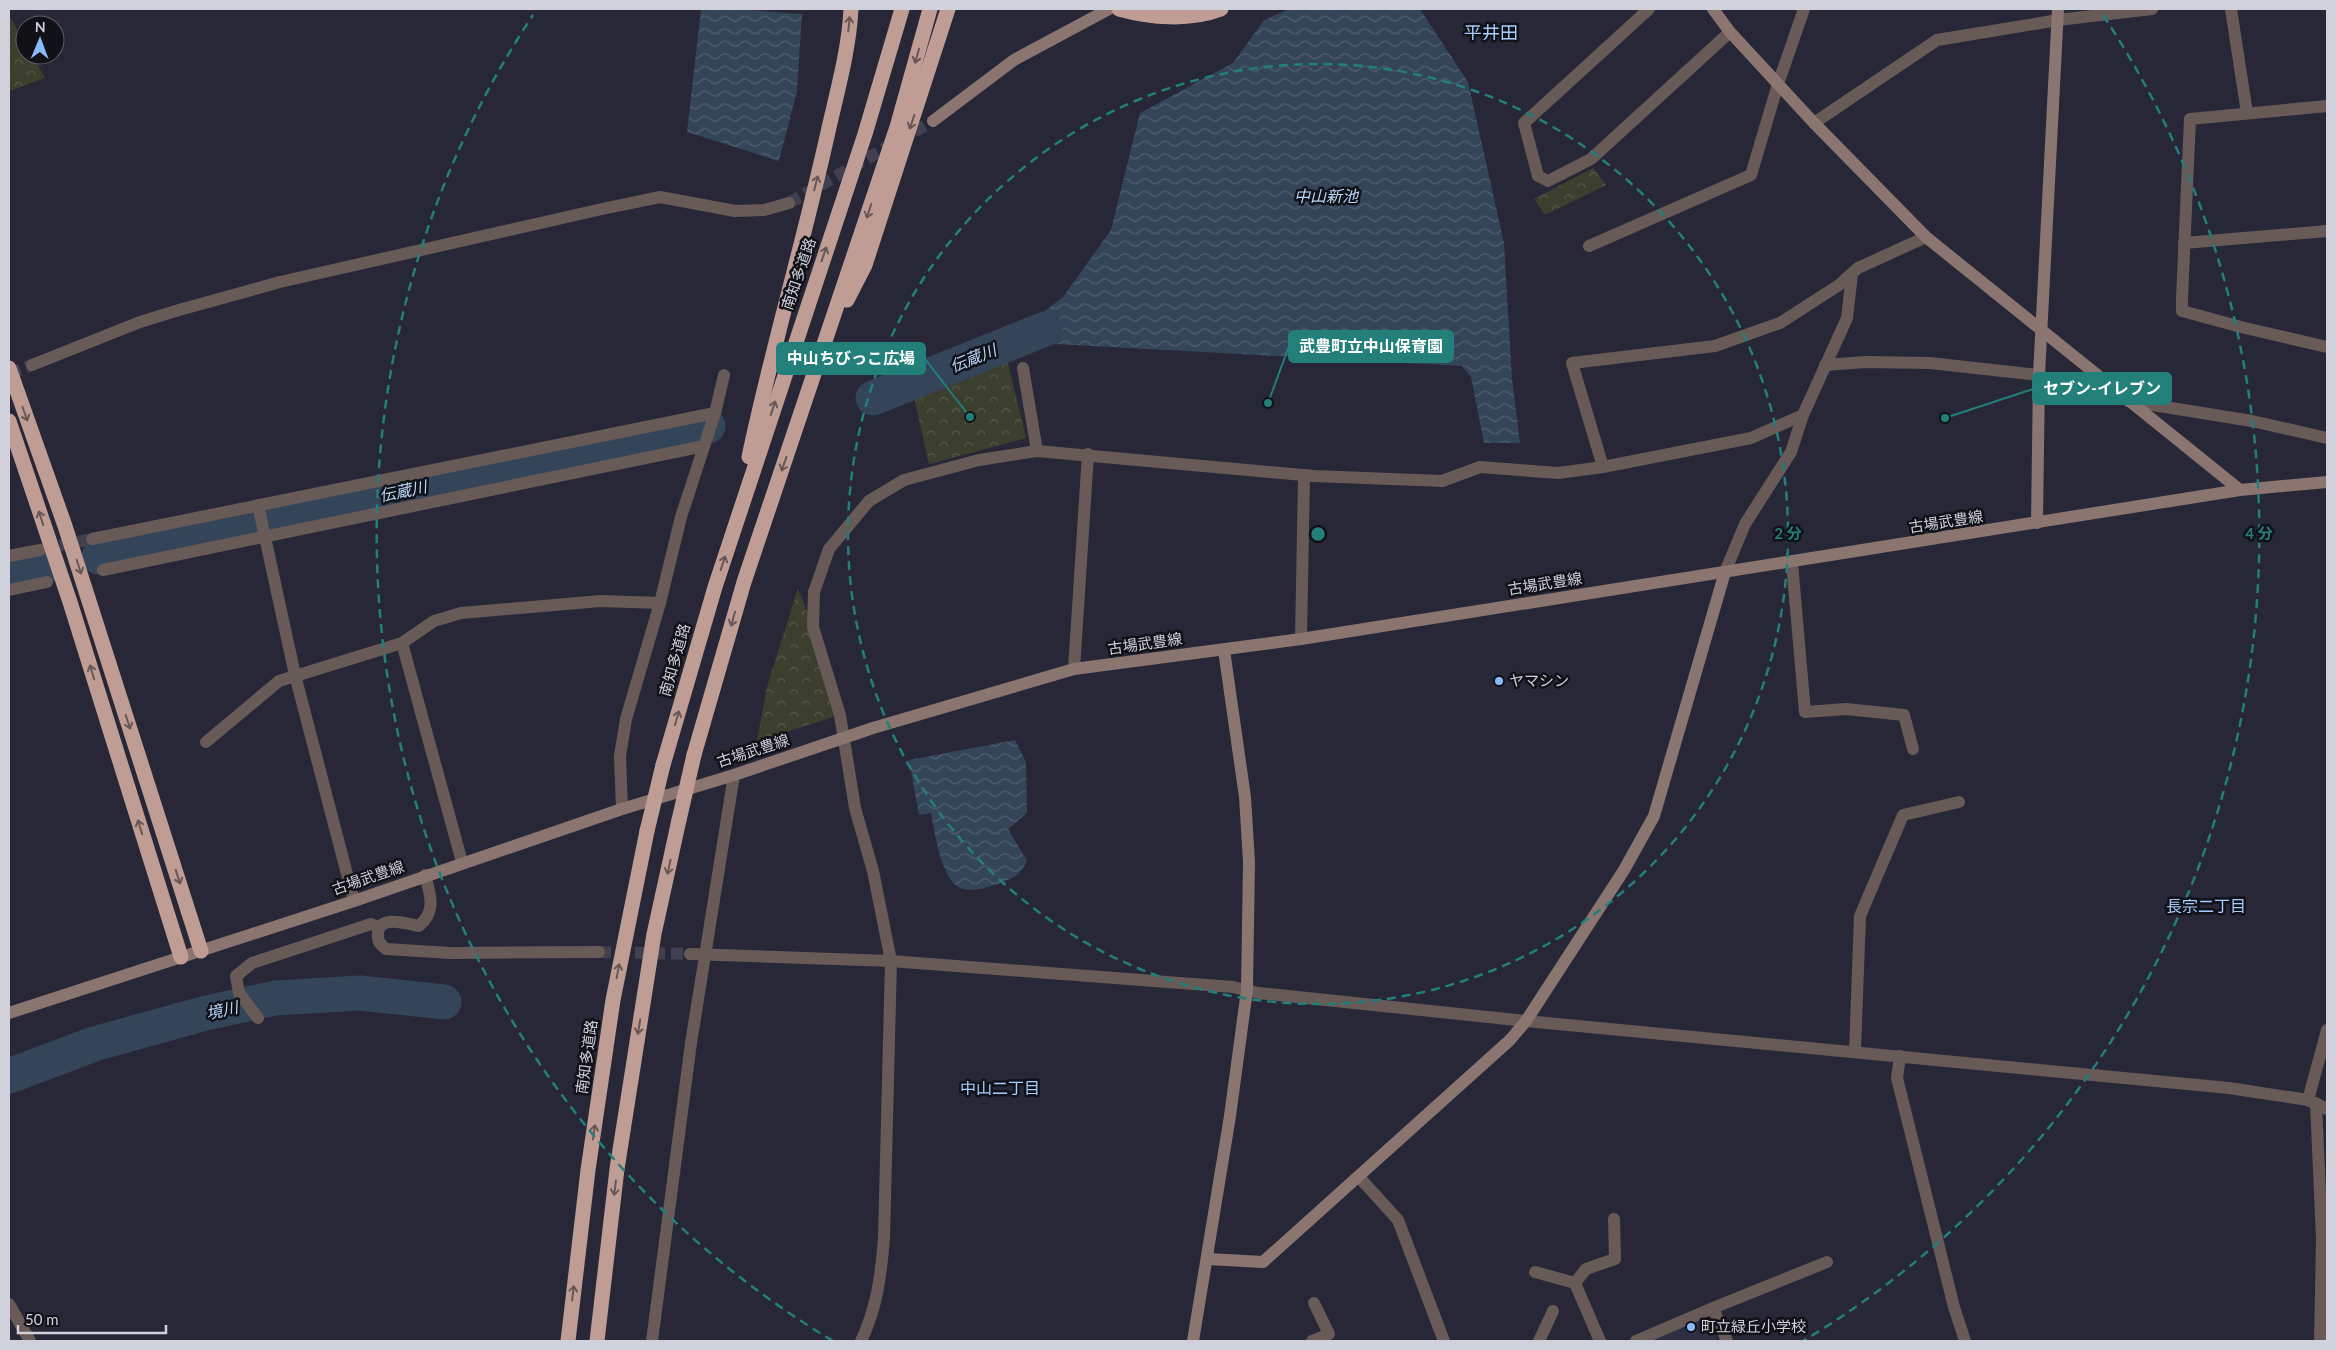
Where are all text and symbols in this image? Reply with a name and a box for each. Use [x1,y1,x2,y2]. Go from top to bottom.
north arrow [15,15,65,65]
one-way arrow [844,16,854,32]
text: N [35,18,46,35]
district label: 平井田 [1464,21,1518,43]
one-way arrow [912,47,922,63]
one-way arrow [907,113,916,129]
one-way arrow [812,175,822,191]
water label: 中山新池 [1294,186,1360,205]
one-way arrow [864,203,874,219]
street label: 南知多道路 [777,235,819,312]
one-way arrow [820,246,830,262]
callout: 武豊町立中山保育園 [1289,331,1453,362]
text: 武豊町立中山保育園 [1299,336,1443,355]
water label: 伝蔵川 [947,339,1000,375]
callout: 中山ちびっこ広場 [777,343,925,374]
text: 中山ちびっこ広場 [787,348,915,367]
callout: セブン-イレブン [2033,373,2171,404]
text: セブン-イレブン [2043,378,2161,397]
one-way arrow [769,400,779,416]
one-way arrow [21,405,30,421]
one-way arrow [779,456,788,472]
water label: 伝蔵川 [377,476,430,505]
street label: 古場武豊線 [1907,506,1984,536]
one-way arrow [35,510,45,526]
text: 2 分 [1774,524,1802,542]
text: 4 分 [2245,524,2273,542]
centre of rings [1309,525,1327,543]
one-way arrow [719,555,728,571]
one-way arrow [74,559,84,575]
street label: 古場武豊線 [1506,568,1583,598]
one-way arrow [728,610,738,626]
street label: 南知多道路 [655,621,693,698]
street label: 古場武豊線 [1106,629,1183,657]
one-way arrow [87,665,96,680]
place label: ヤマシン [1509,671,1569,689]
marker: ヤマシン [1493,675,1505,687]
one-way arrow [672,711,682,727]
one-way arrow [124,713,133,729]
street label: 古場武豊線 [714,730,791,770]
one-way arrow [135,820,145,836]
street label: 古場武豊線 [329,856,406,898]
one-way arrow [664,859,673,875]
one-way arrow [173,868,183,884]
district label: 長宗二丁目 [2166,896,2246,915]
one-way arrow [614,963,624,979]
water label: 境川 [204,996,241,1022]
street label: 南知多道路 [572,1018,600,1095]
one-way arrow [634,1019,644,1035]
district label: 中山二丁目 [960,1078,1040,1097]
one-way arrow [589,1124,599,1140]
one-way arrow [610,1180,620,1196]
one-way arrow [568,1285,578,1301]
scale bar [18,1302,165,1334]
text: 50 m [25,1310,59,1328]
place label: 町立緑丘小学校 [1701,1317,1806,1335]
marker: 町立緑丘小学校 [1685,1321,1697,1333]

